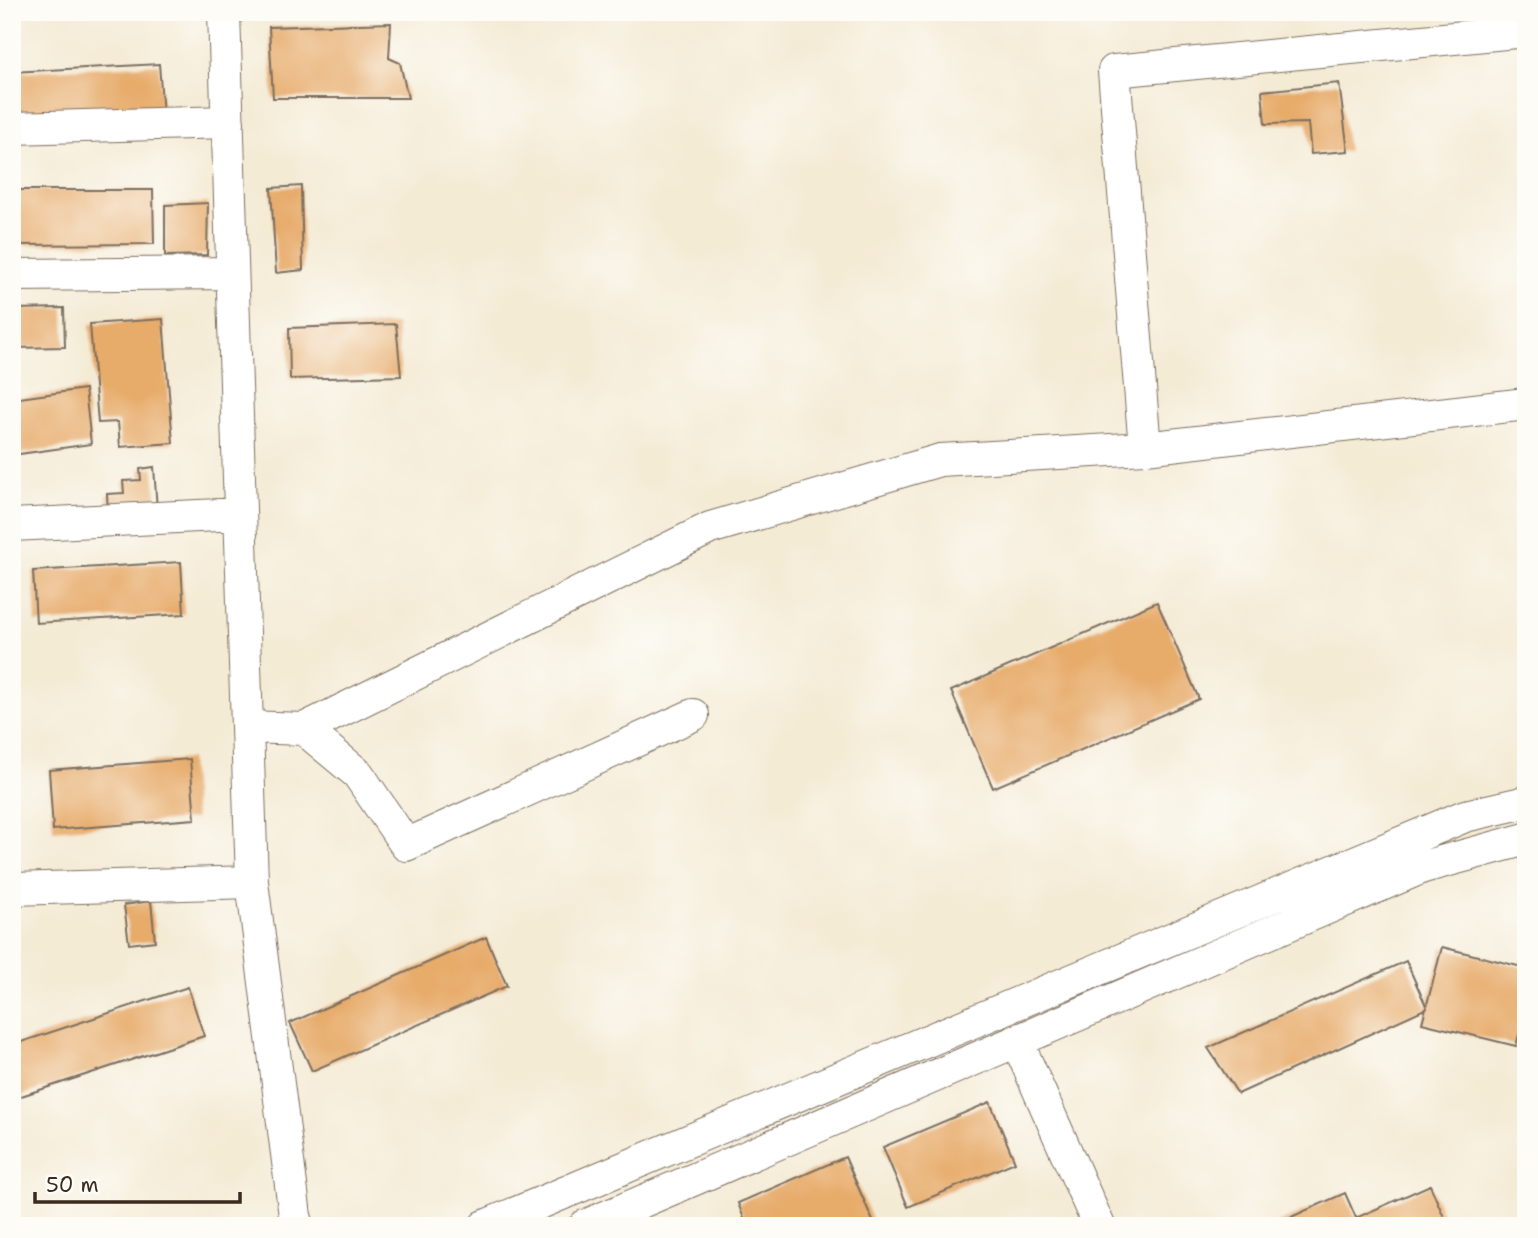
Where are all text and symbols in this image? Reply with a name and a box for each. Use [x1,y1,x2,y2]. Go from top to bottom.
scale bar [35,1161,240,1205]
text: 50 m [46,1171,99,1199]

